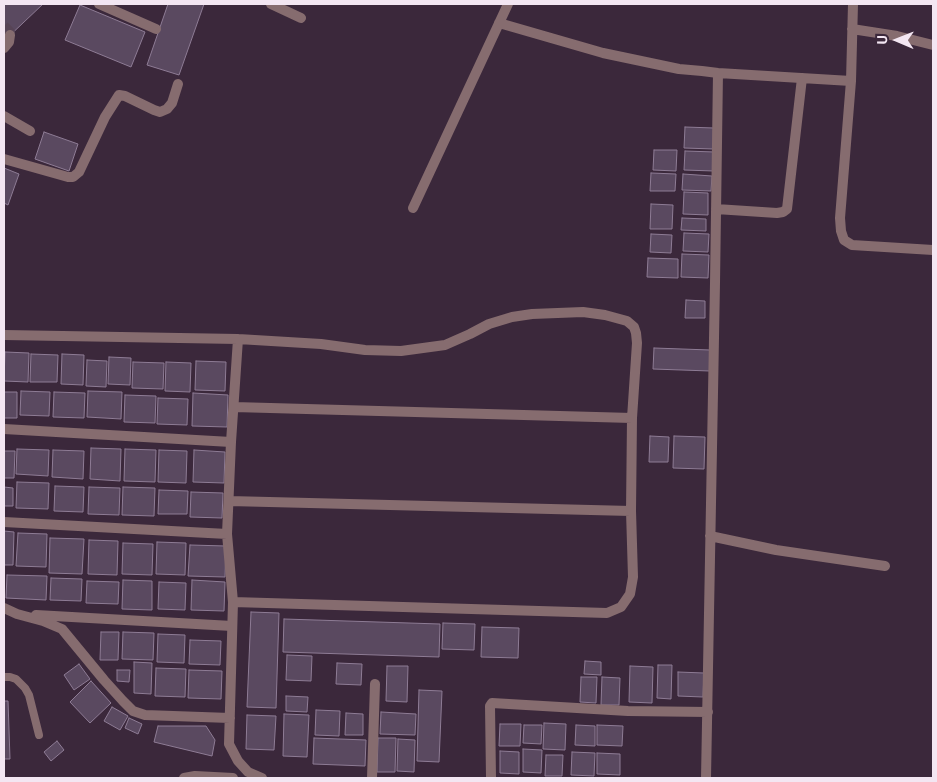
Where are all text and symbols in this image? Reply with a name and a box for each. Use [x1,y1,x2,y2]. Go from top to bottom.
north arrow [872,15,922,65]
text: U [874,35,890,45]

